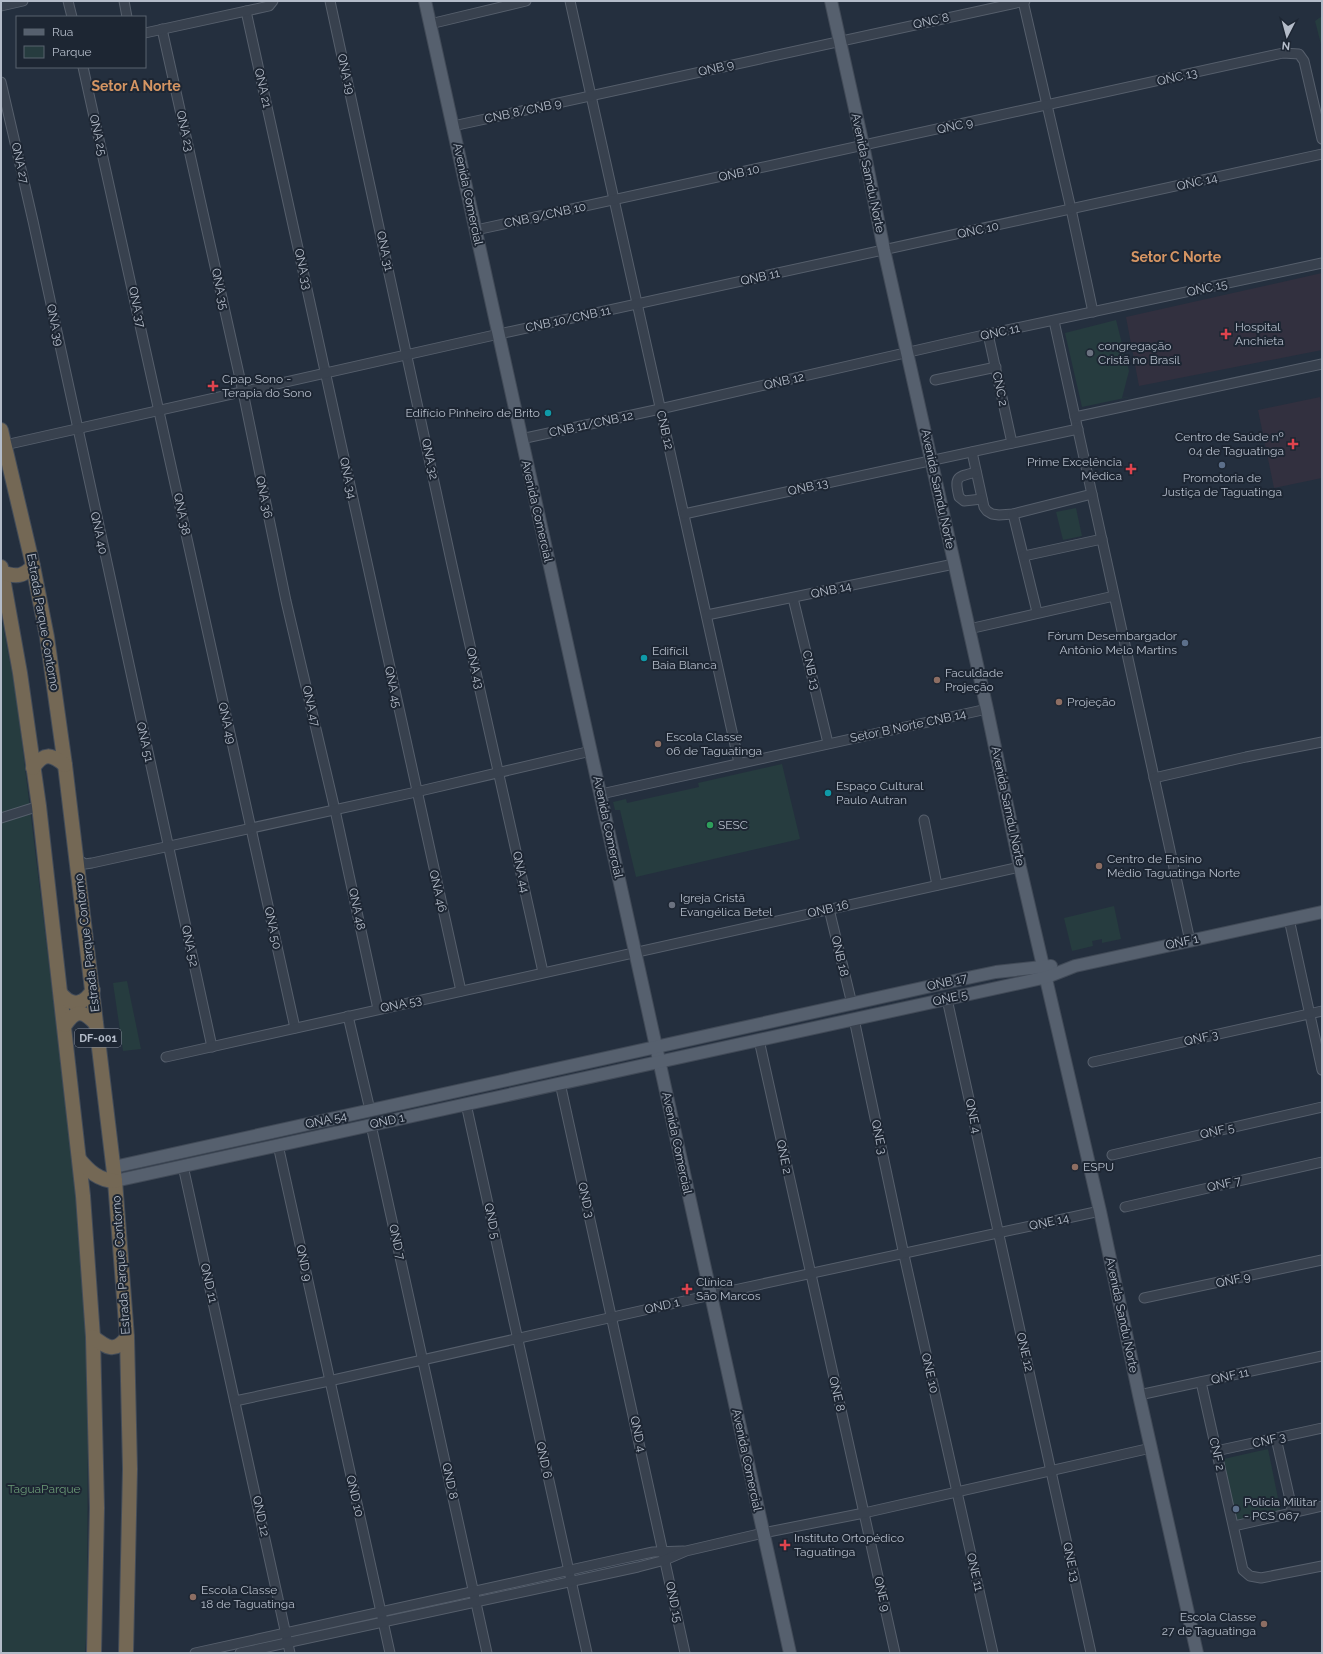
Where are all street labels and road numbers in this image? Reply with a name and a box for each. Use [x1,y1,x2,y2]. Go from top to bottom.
street label: QNC 8 [912,10,950,32]
street label: QNA 19 [335,52,357,96]
street label: QNB 9 [697,57,735,79]
street label: QNC 13 [1155,66,1199,88]
street label: QNA 21 [252,67,274,109]
street label: CNB 8/CNB 9 [483,96,563,126]
street label: QNA 23 [173,109,197,153]
street label: Avenida Samdu Norte [849,112,887,234]
street label: QNA 25 [86,113,110,157]
street label: QNC 9 [936,115,974,137]
street label: QNA 27 [8,141,32,185]
street label: Avenida Comercial [450,142,486,247]
street label: QNB 10 [717,162,761,184]
street label: QNC 14 [1175,170,1219,193]
street label: CNB 9/CNB 10 [503,199,587,231]
street label: QNC 10 [956,219,1000,241]
street label: QNA 31 [374,230,396,272]
street label: QNA 33 [291,247,315,291]
street label: QNB 11 [739,266,781,288]
street label: QNA 35 [209,267,231,311]
street label: QNC 15 [1185,277,1229,299]
street label: QNA 37 [126,285,148,329]
street label: QNA 39 [44,303,66,347]
street label: CNB 10/CNB 11 [524,303,612,335]
street label: QNC 11 [979,321,1021,343]
street label: QNB 12 [763,370,805,392]
street label: CNC 2 [990,370,1010,408]
street label: CNB 11/CNB 12 [548,408,634,440]
street label: CNB 12 [654,409,676,451]
street label: Avenida Samdu Norte [919,428,957,550]
street label: QNA 32 [419,437,441,481]
street label: QNA 34 [337,456,359,500]
street label: Avenida Comercial [518,459,556,564]
street label: QNA 36 [253,475,275,519]
street label: QNB 13 [787,476,829,498]
street label: QNA 38 [171,492,193,536]
street label: QNA 40 [88,511,110,555]
street label: Estrada Parque Contorno [24,552,62,692]
street label: QNB 14 [809,579,853,601]
street label: QNA 43 [463,646,487,690]
street label: CNB 13 [800,649,822,691]
street label: QNA 45 [382,665,404,710]
street label: QNA 47 [299,684,323,729]
street label: QNA 49 [215,701,239,745]
street label: Setor B Norte CNB 14 [849,707,968,745]
street label: QNA 51 [134,721,156,763]
street label: Avenida Samdu Norte [989,745,1027,867]
street label: Avenida Comercial [590,775,626,880]
street label: QNA 44 [510,850,532,895]
street label: QNA 46 [426,869,450,913]
street label: Estrada Parque Contorno [72,873,102,1013]
street label: QNA 48 [346,887,368,931]
street label: QNB 16 [806,897,850,921]
street label: QNA 50 [262,906,284,950]
street label: QNA 52 [179,924,201,968]
street label: QNF 1 [1164,932,1200,952]
street label: QNB 18 [829,934,851,978]
street label: QNB 17 [926,970,969,993]
street label: QNE 5 [931,987,969,1009]
street label: QNA 53 [379,993,423,1015]
street label: QNF 3 [1183,1027,1219,1049]
road number: DF-001 [75,1029,121,1047]
street label: Avenida Comercial [659,1091,695,1196]
street label: QNE 4 [962,1097,984,1135]
street label: QNA 54 [304,1109,348,1131]
street label: QND 1 [368,1111,406,1131]
street label: QNE 3 [869,1118,889,1156]
street label: QNF 5 [1199,1120,1236,1142]
street label: QNE 2 [774,1138,794,1176]
street label: QNF 7 [1206,1173,1243,1195]
street label: QND 3 [575,1181,597,1219]
street label: Estrada Parque Contorno [109,1195,133,1335]
street label: QND 5 [481,1202,503,1241]
street label: QNE 14 [1028,1211,1071,1233]
street label: QND 7 [386,1223,408,1262]
street label: QND 9 [293,1243,315,1283]
street label: Avenida Sandu Norte [1103,1256,1141,1374]
street label: QND 11 [198,1262,220,1304]
street label: QNF 9 [1214,1269,1252,1291]
street label: QND 1 [643,1295,681,1317]
street label: QNE 12 [1014,1331,1036,1373]
street label: QNE 10 [919,1351,941,1395]
street label: QNF 11 [1210,1365,1250,1387]
street label: QNE 8 [826,1375,848,1413]
street label: Avenida Comercial [729,1408,765,1513]
street label: QND 4 [627,1415,649,1454]
street label: CNF 3 [1251,1430,1287,1450]
street label: CNF 2 [1206,1436,1228,1472]
street label: QND 6 [533,1440,555,1480]
street label: QND 8 [439,1461,461,1501]
street label: QND 10 [343,1474,367,1518]
street label: QND 12 [250,1494,272,1538]
street label: QNE 13 [1060,1541,1082,1583]
street label: QNE 11 [964,1551,986,1593]
street label: QNE 9 [871,1575,893,1613]
street label: QND 15 [663,1580,685,1624]

